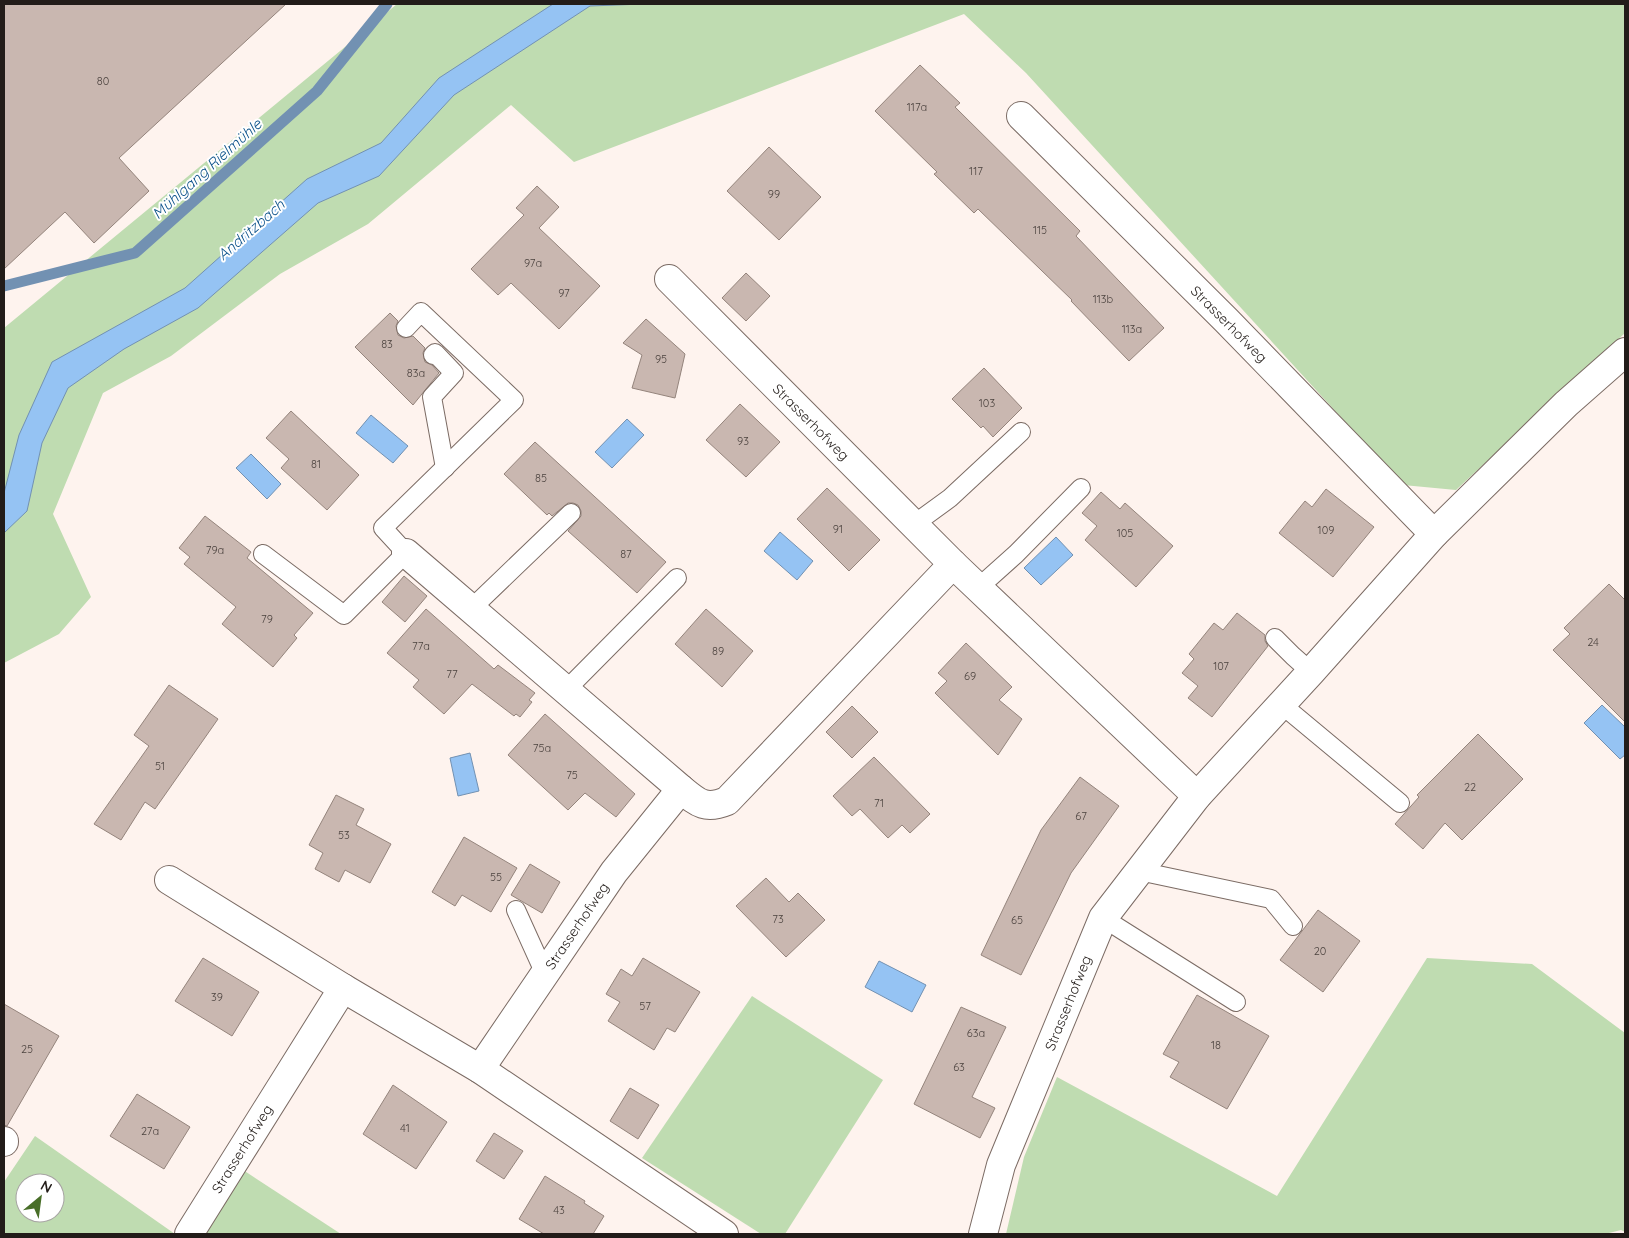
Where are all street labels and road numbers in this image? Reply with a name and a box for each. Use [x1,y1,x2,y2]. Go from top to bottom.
street label: Strasserhofweg [1187,282,1271,366]
street label: Strasserhofweg [769,380,853,464]
street label: Strasserhofweg [541,879,613,973]
street label: Strasserhofweg [1041,953,1095,1053]
street label: Strasserhofweg [208,1101,276,1197]

